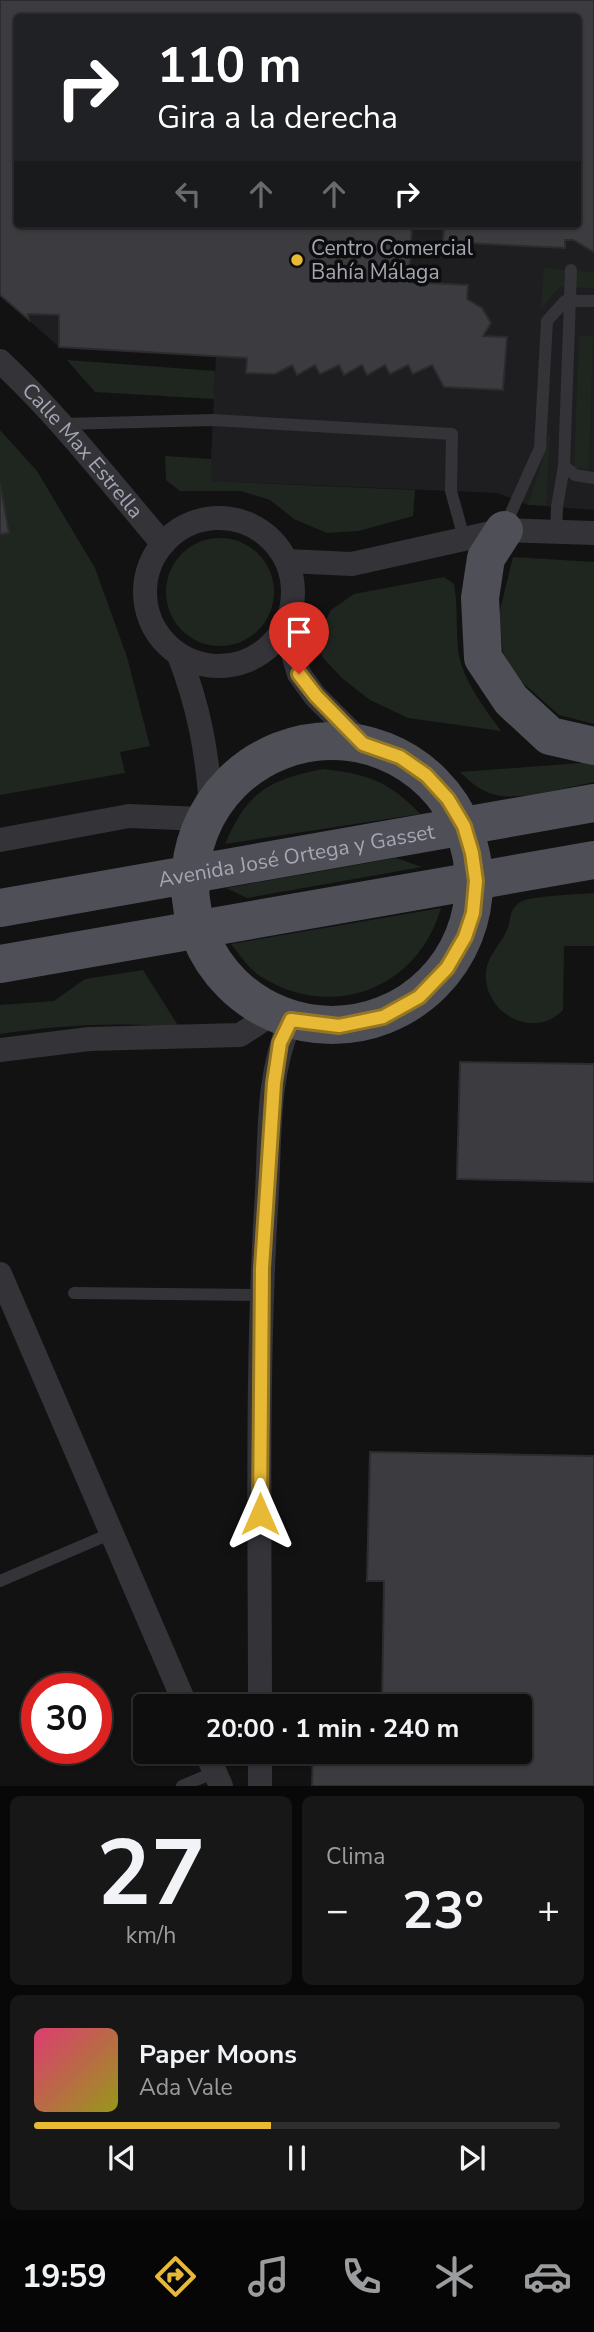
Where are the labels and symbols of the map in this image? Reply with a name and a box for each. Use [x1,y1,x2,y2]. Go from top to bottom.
place label: Centro Comercial Bahía Málaga [311,234,474,286]
marker: Centro Comercial Bahía Málaga [289,252,305,268]
street label: Calle Max Estrella [16,377,149,524]
pin [269,602,329,674]
street label: Avenida José Ortega y Gasset [156,817,437,894]
position arrow [223,1477,297,1551]
speed limit sign: 30 [21,1673,112,1764]

